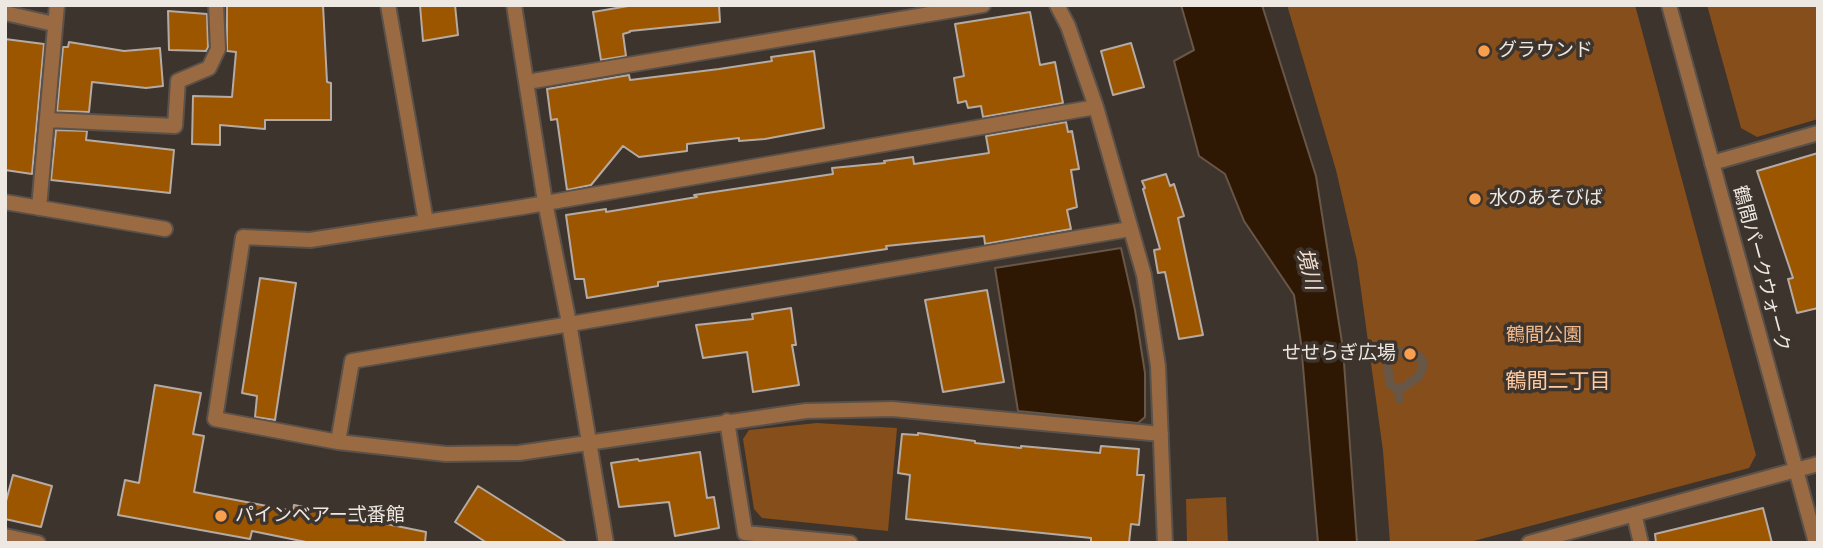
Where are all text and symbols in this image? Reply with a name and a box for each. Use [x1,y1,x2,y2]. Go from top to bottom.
place label: グラウンド [1498,40,1593,62]
marker: グラウンド [1476,43,1492,59]
street label: 鶴間パークウォーク [1728,183,1794,355]
place label: 水のあそびば [1489,188,1603,210]
marker: 水のあそびば [1467,191,1483,207]
water label: 境川 [1291,246,1325,292]
park label: 鶴間公園 [1506,325,1582,347]
place label: せせらぎ広場 [1282,343,1396,365]
marker: せせらぎ広場 [1402,346,1418,362]
district label: 鶴間二丁目 [1506,369,1610,395]
place label: パインベアー弍番館 [235,505,405,527]
marker: パインベアー弍番館 [213,508,229,524]

